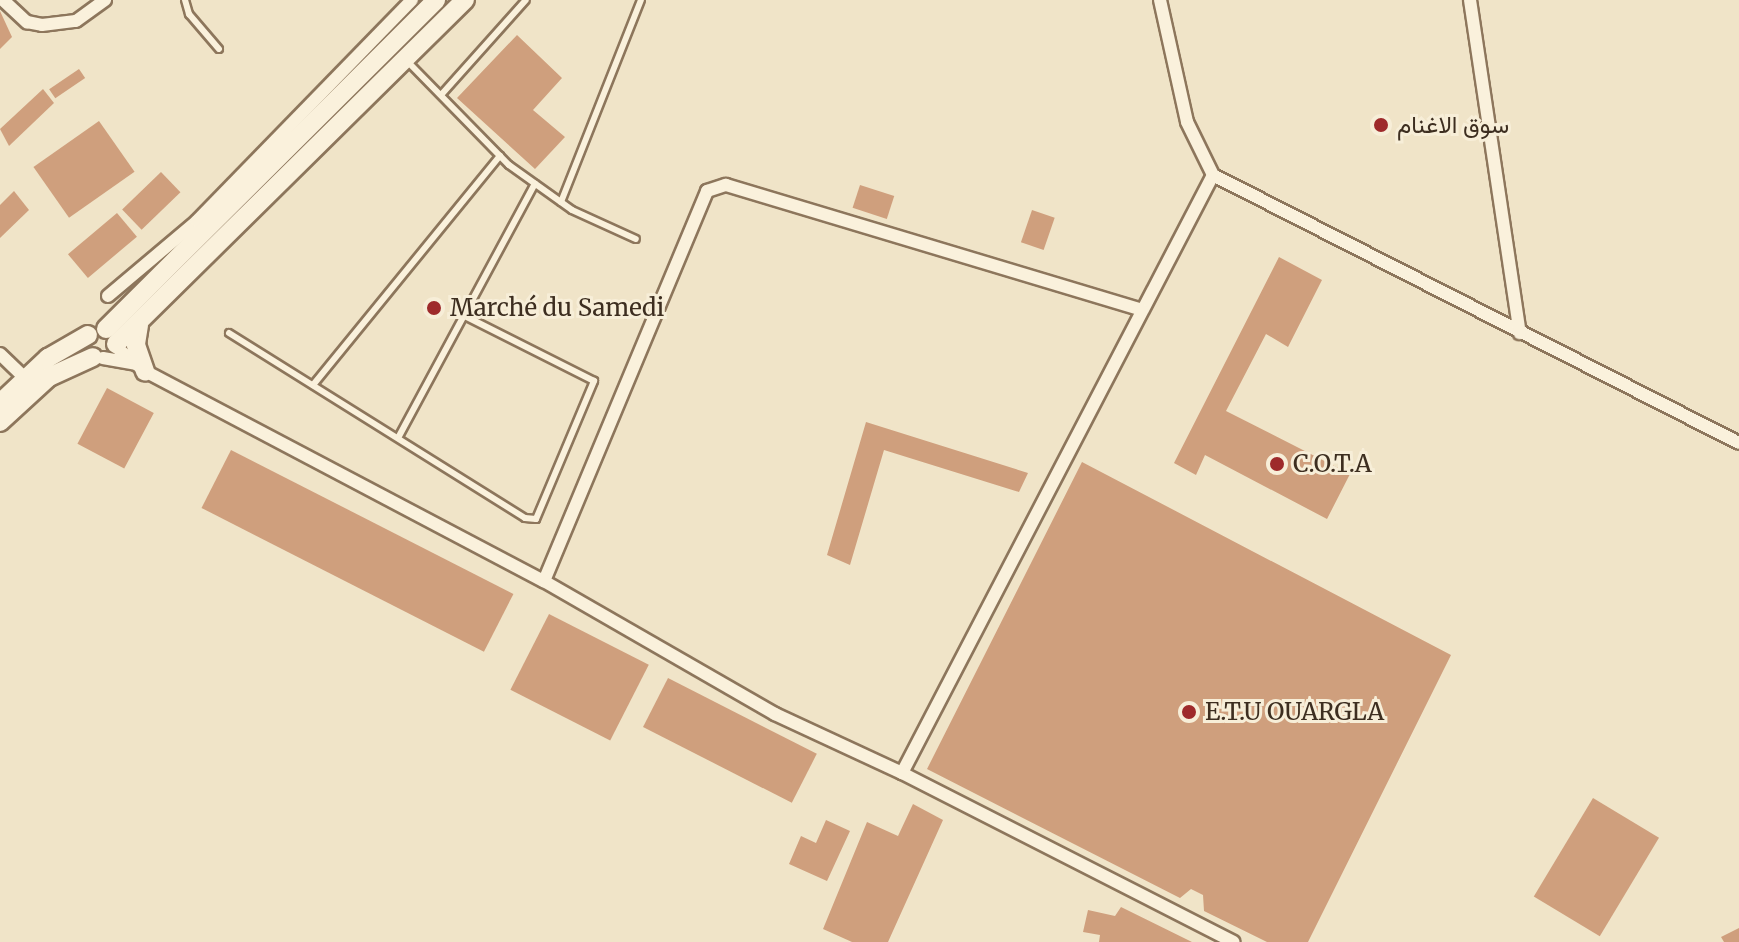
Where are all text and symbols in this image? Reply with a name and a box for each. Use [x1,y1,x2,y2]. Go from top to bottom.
place label: سوق الاغنام [1397,111,1509,139]
marker: سوق الاغنام [1372,116,1390,134]
place label: Marché du Samedi [450,294,664,322]
marker: Marché du Samedi [425,299,443,317]
place label: C.O.T.A [1293,450,1372,478]
marker: C.O.T.A [1268,455,1286,473]
place label: E.T.U OUARGLA [1205,698,1384,726]
marker: E.T.U OUARGLA [1180,703,1198,721]

